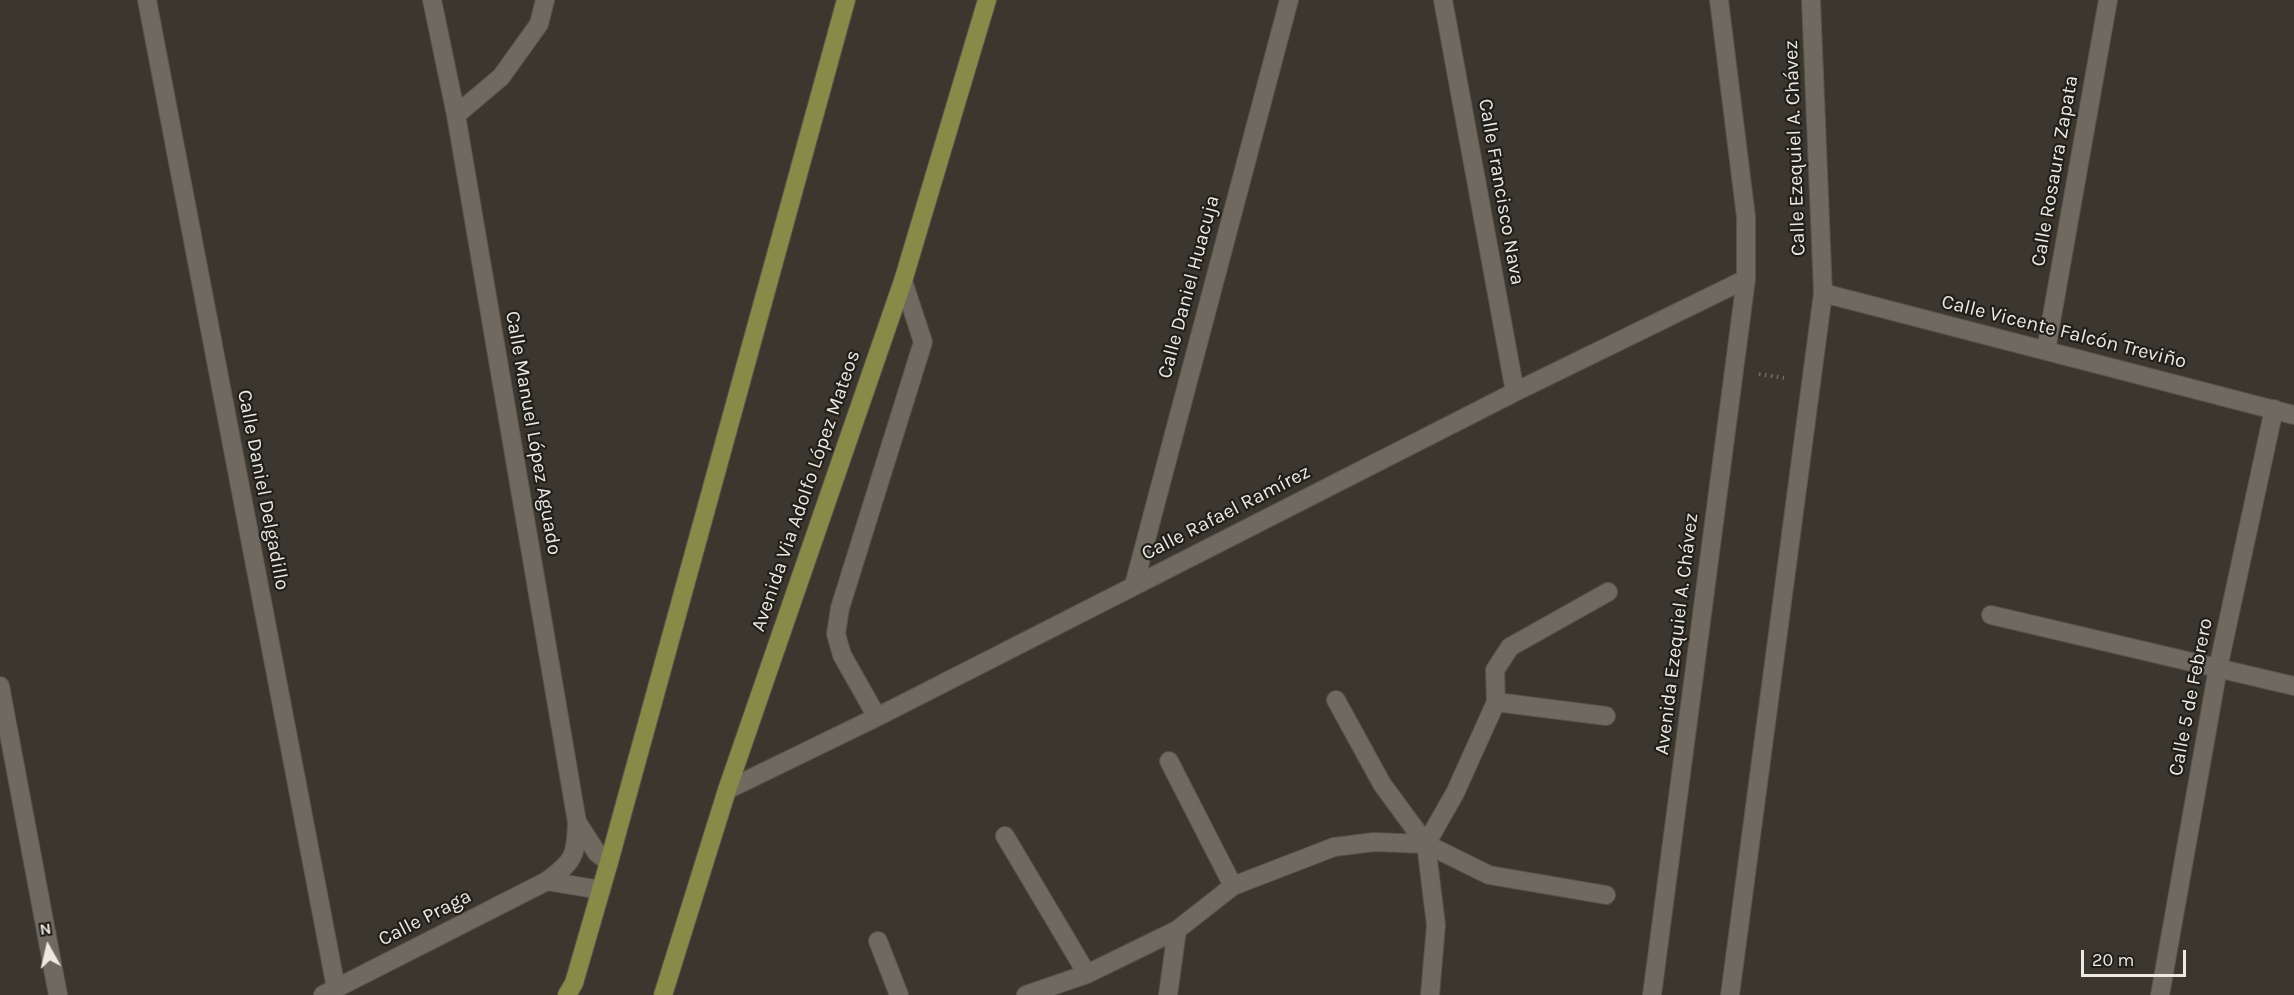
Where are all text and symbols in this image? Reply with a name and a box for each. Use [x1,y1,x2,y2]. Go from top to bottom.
street label: Calle Ezequiel A. Chávez [1779,40,1811,256]
street label: Calle Rosaura Zapata [2026,74,2084,268]
street label: Calle Francisco Nava [1473,97,1529,287]
street label: Calle Daniel Huacuja [1153,193,1225,381]
street label: Calle Vicente Falcón Treviño [1939,290,2189,374]
street label: Calle Manuel López Aguado [500,309,566,557]
street label: Avenida Via Adolfo López Mateos [746,347,866,635]
street label: Calle Daniel Delgadillo [232,388,294,592]
street label: Calle Rafael Ramírez [1138,460,1314,566]
street label: Avenida Ezequiel A. Chávez [1650,512,1704,756]
street label: Calle 5 de Febrero [2164,616,2218,778]
street label: Calle Praga [375,884,475,952]
north arrow [18,917,78,977]
text: N [38,918,52,939]
scale bar [2084,938,2189,976]
text: 20 m [2092,949,2134,971]

